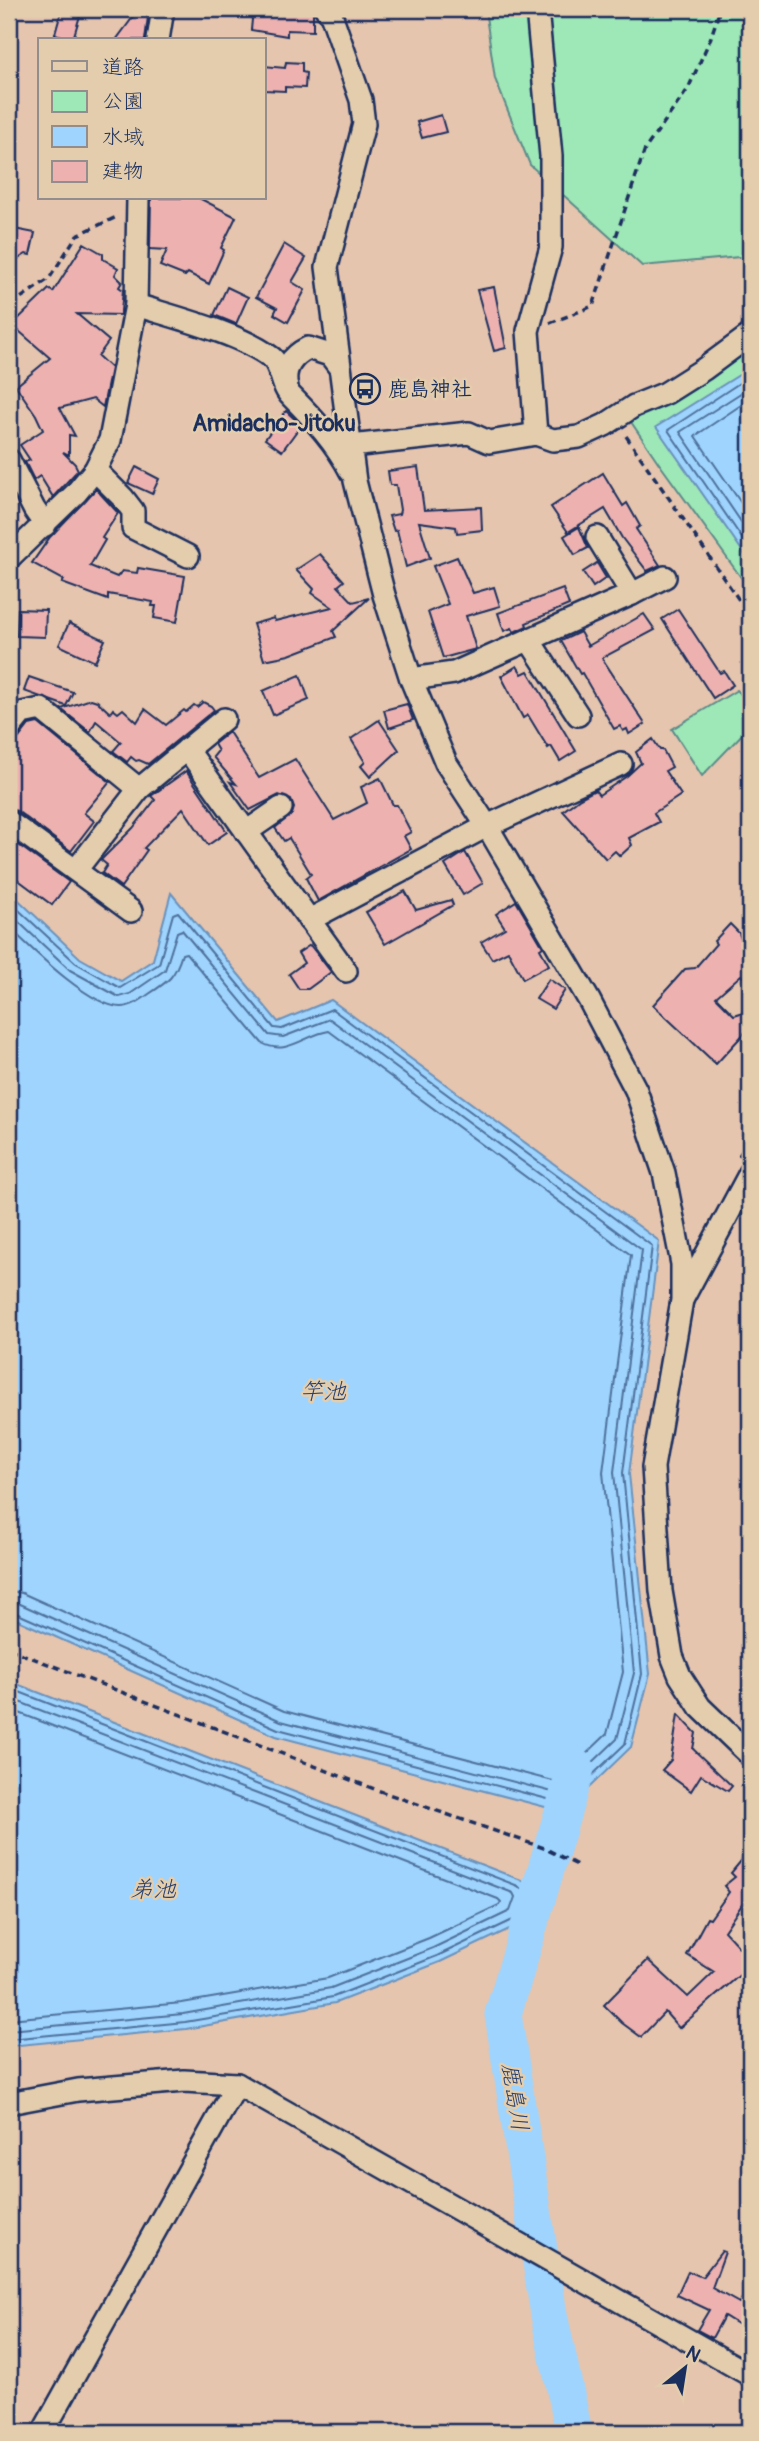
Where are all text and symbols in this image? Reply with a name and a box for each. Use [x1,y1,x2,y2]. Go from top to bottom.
legend [38,38,266,200]
text: 道路 [102,54,144,81]
text: 公園 [102,88,144,115]
text: 水域 [102,124,144,151]
text: 建物 [102,158,144,185]
bus stop icon: 鹿島神社 [348,372,382,406]
place label: 鹿島神社 [388,376,472,403]
district label: Amidacho-Jitoku [192,409,356,438]
water label: 竿池 [300,1377,347,1406]
water label: 弟池 [130,1875,177,1904]
water label: 鹿島川 [495,2061,535,2133]
north arrow [650,2332,720,2402]
text: N [681,2341,705,2368]

